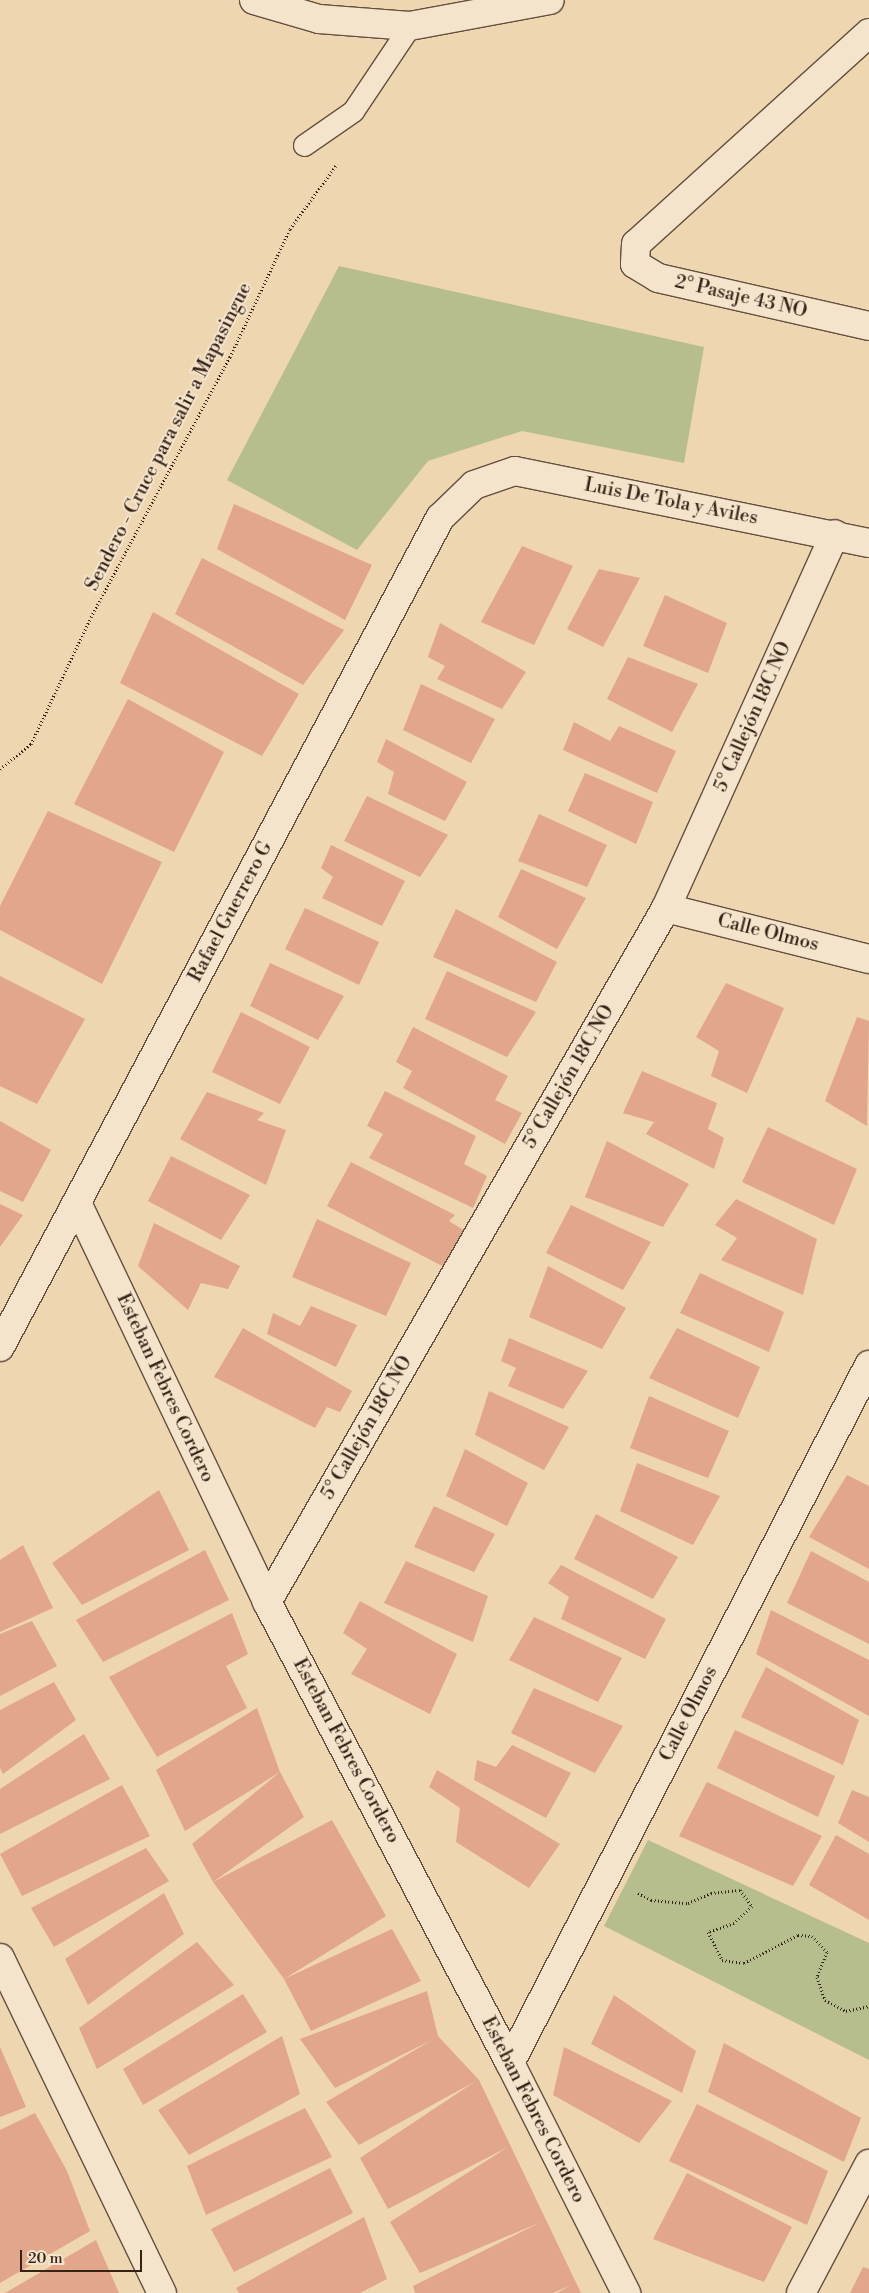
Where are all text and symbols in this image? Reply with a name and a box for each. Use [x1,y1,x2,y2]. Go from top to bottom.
street label: 2° Pasaje 43 NO [673,271,809,323]
street label: Sendero - Cruce para salir a Mapasingue [81,279,257,595]
street label: Luis De Tola y Aviles [582,474,760,530]
street label: 5° Callejón 18C NO [710,638,796,796]
street label: Rafael Guerrero G [184,838,278,986]
street label: Calle Olmos [715,909,821,957]
street label: 5° Callejón 18C NO [519,1001,619,1153]
street label: Esteban Febres Cordero [111,1290,219,1486]
street label: 5° Callejón 18C NO [317,1352,417,1504]
street label: Esteban Febres Cordero [288,1655,404,1847]
street label: Calle Olmos [655,1663,723,1765]
street label: Esteban Febres Cordero [476,2013,590,2207]
scale bar [22,2240,145,2272]
text: 20 m [28,2249,63,2268]

